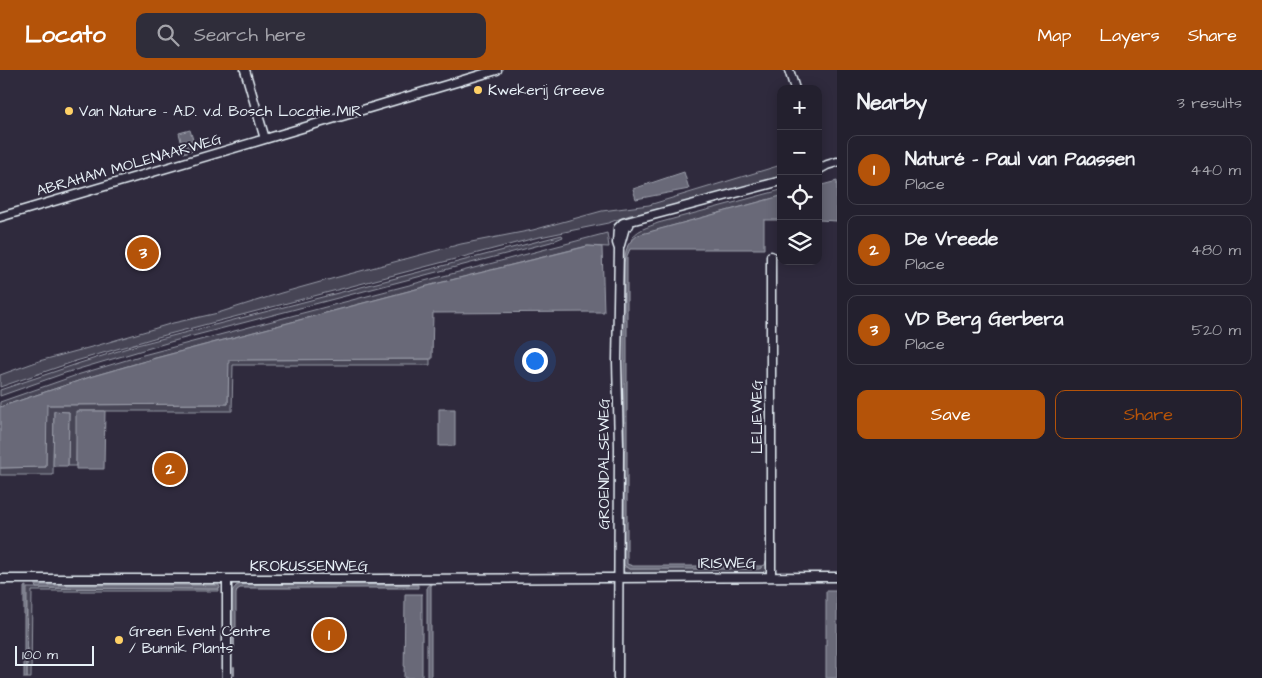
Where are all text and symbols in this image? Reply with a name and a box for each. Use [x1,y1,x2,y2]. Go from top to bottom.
search box [136,13,486,58]
text: Locato [25,18,106,52]
icon: search [154,21,182,49]
text: Search here [194,22,306,49]
text: Map [1037,23,1071,48]
text: Layers [1099,23,1160,48]
text: Share [1188,23,1237,48]
place label: Kwekerij Greeve [488,80,605,101]
marker: Kwekerij Greeve [472,84,484,96]
map controls [777,85,822,265]
button: + [777,85,822,130]
text: Nearby [857,88,927,117]
text: 3 results [1177,92,1242,114]
place label: Van Nature - A.D. v.d. Bosch Locatie MIR [79,101,362,122]
marker: Van Nature - A.D. v.d. Bosch Locatie MIR [63,105,75,117]
street label: ABRAHAM MOLENAARWEG [34,128,225,202]
button: − [777,130,822,175]
text: Naturé - Paul van Paassen [905,146,1135,173]
text: 1 [873,159,875,181]
text: 440 m [1190,159,1241,181]
text: Place [905,173,945,195]
button: locate [777,175,822,220]
button: layers [777,220,822,265]
text: De Vreede [905,226,998,253]
pin: 3 [127,234,159,272]
text: 2 [869,239,879,261]
text: 480 m [1191,239,1241,261]
text: Place [905,253,945,275]
text: VD Berg Gerbera [905,306,1064,333]
text: 3 [870,319,878,341]
text: 520 m [1192,319,1241,341]
text: Place [905,333,945,355]
your location [522,348,548,374]
street label: LELIEWEG [747,379,768,454]
button: Save [857,390,1045,439]
button: Share [1055,390,1242,439]
street label: GROENDALSEWEG [594,398,615,530]
pin: 2 [154,450,186,488]
street label: IRISWEG [698,553,757,574]
street label: KROKUSSENWEG [250,556,369,577]
pin: 1 [313,616,345,654]
place label: Green Event Centre / Bunnik Plants [129,621,270,659]
marker: Green Event Centre / Bunnik Plants [113,634,125,646]
scale bar [15,643,94,666]
text: 100 m [22,645,58,665]

